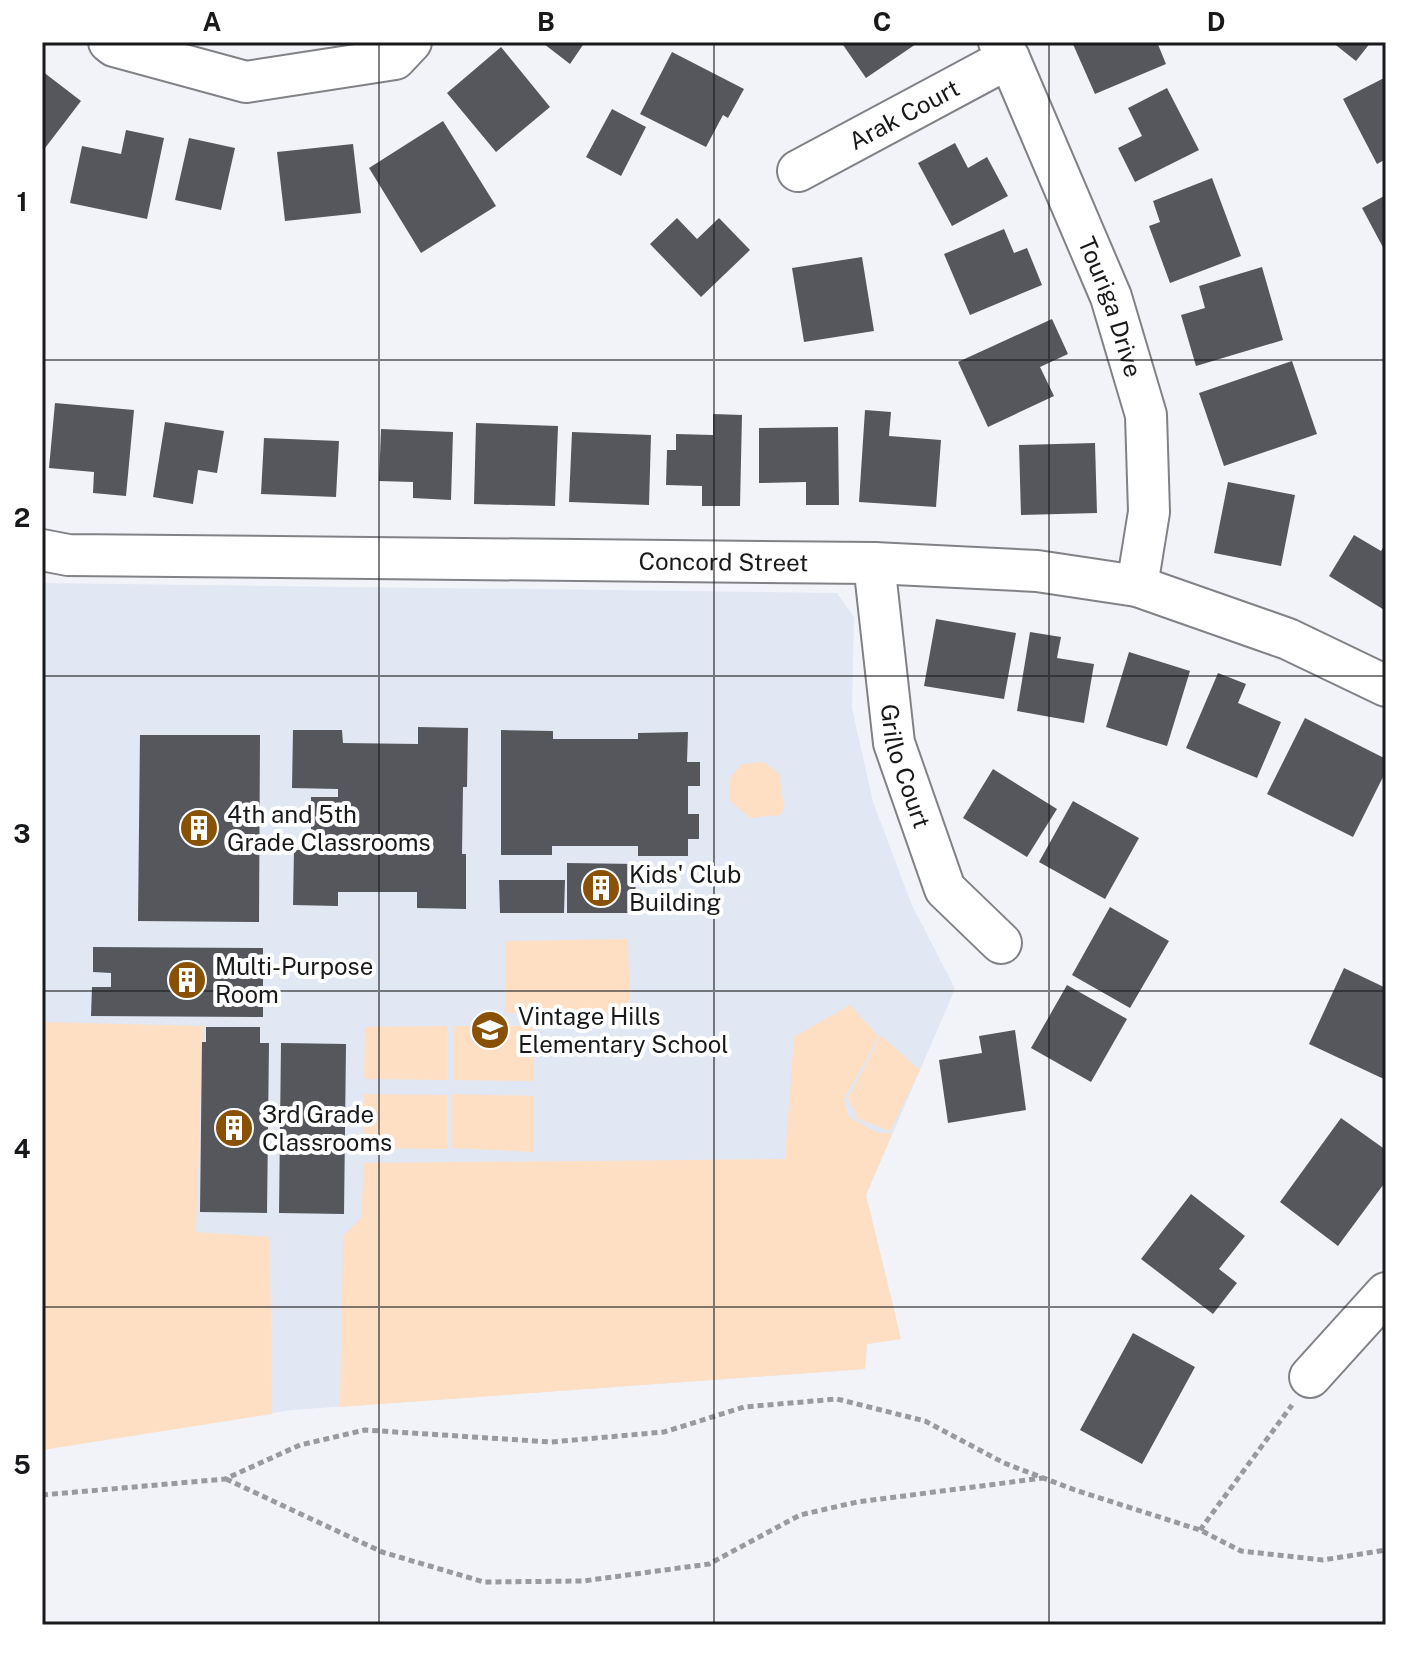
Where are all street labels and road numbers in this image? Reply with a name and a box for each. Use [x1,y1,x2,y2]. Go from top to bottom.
street label: Arak Court [844,73,964,155]
street label: Touriga Drive [1073,233,1148,380]
street label: Concord Street [638,547,809,576]
street label: Grillo Court [876,702,937,832]

